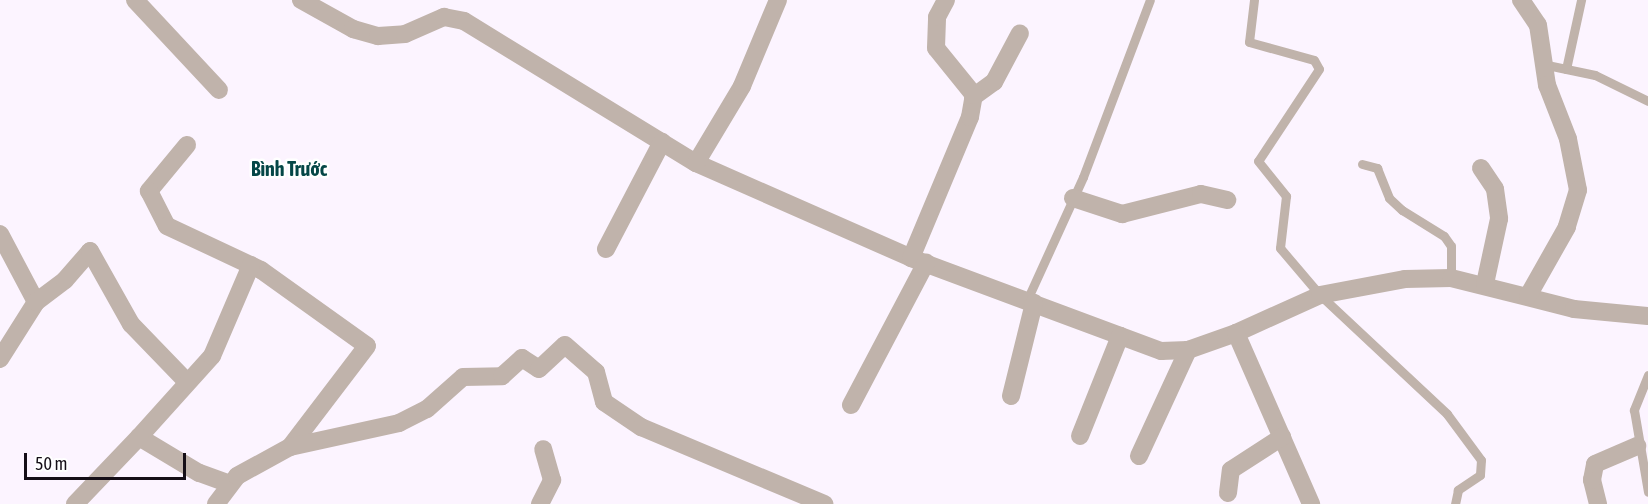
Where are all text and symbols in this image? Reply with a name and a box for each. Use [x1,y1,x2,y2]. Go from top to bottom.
district label: Bình Trước [251,156,327,180]
scale bar [27,441,189,479]
text: 50 m [35,453,67,474]

